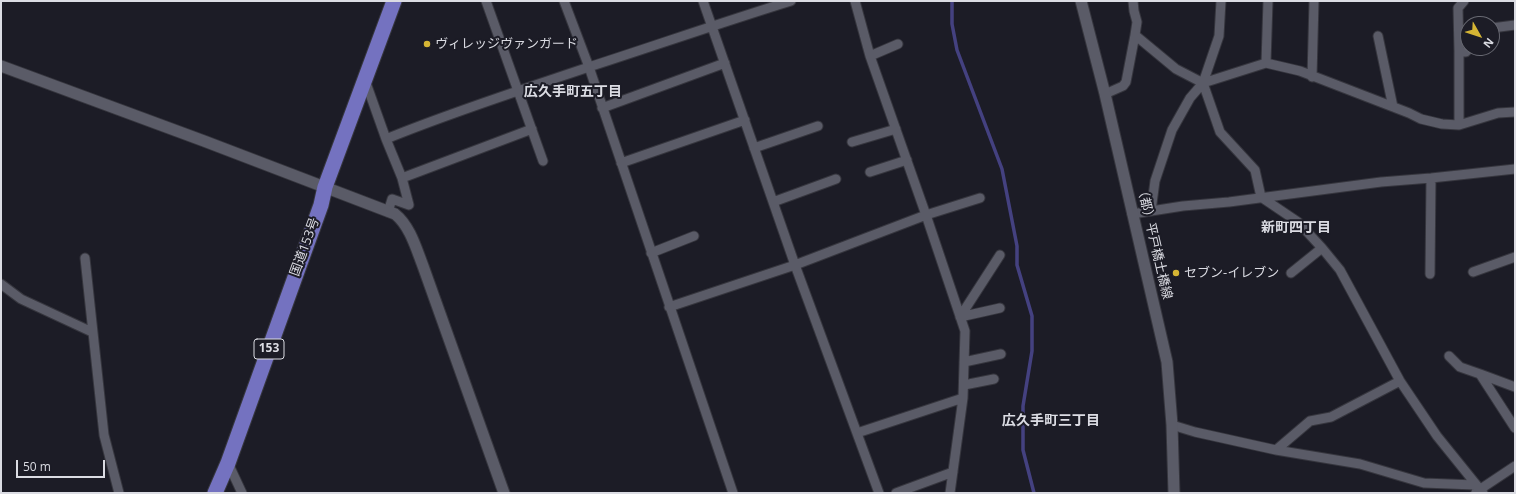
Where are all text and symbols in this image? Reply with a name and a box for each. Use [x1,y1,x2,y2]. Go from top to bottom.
north arrow [1460,16,1500,56]
text: N [1480,35,1498,51]
place label: ヴィレッジヴァンガード [435,36,578,52]
marker: ヴィレッジヴァンガード [422,39,432,49]
district label: 広久手町五丁目 [524,84,622,100]
street label: （都）平戸橋土橋線 [1133,183,1175,301]
street label: 国道153号 [287,216,323,278]
district label: 新町四丁目 [1261,220,1331,236]
place label: セブン-イレブン [1184,265,1279,281]
marker: セブン-イレブン [1171,268,1181,278]
road number: 153 [254,339,284,359]
district label: 広久手町三丁目 [1002,413,1100,429]
scale bar [18,452,107,478]
text: 50 m [23,458,51,475]

